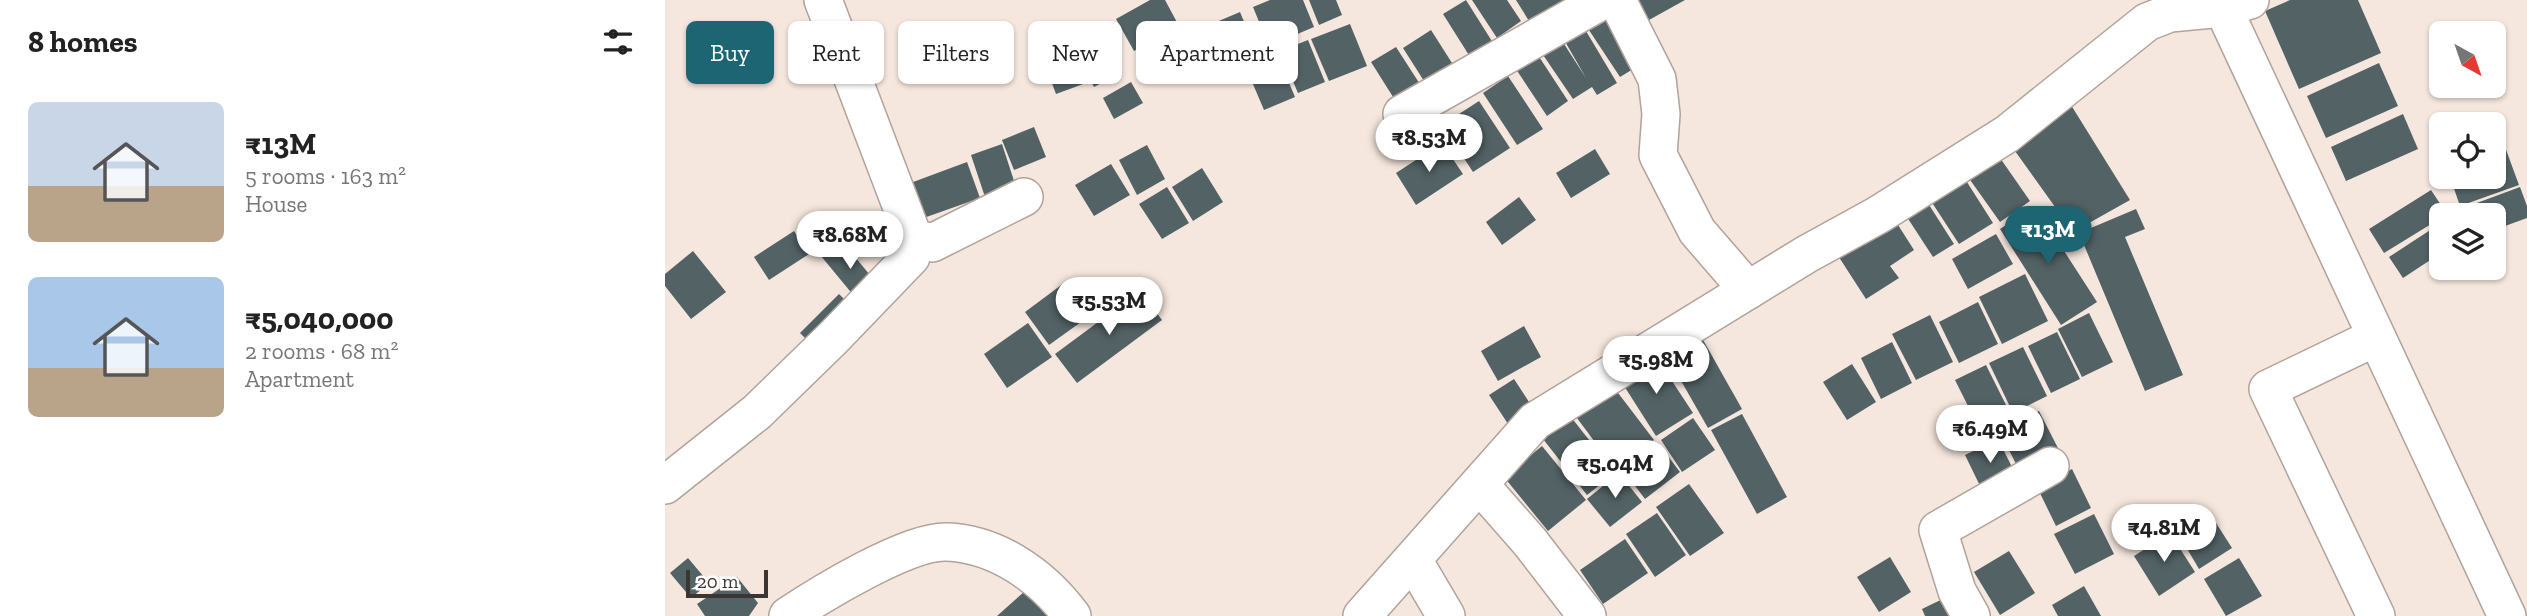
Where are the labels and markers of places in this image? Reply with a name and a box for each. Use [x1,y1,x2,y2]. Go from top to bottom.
pin: ₹8.53M [1372,114,1486,174]
pin: ₹13M [2007,206,2089,266]
pin: ₹8.68M [793,212,907,271]
pin: ₹5.53M [1052,278,1166,337]
pin: ₹5.98M [1599,336,1713,396]
pin: ₹6.49M [1933,406,2047,465]
pin: ₹5.04M [1558,440,1672,500]
pin: ₹4.81M [2107,504,2221,564]

